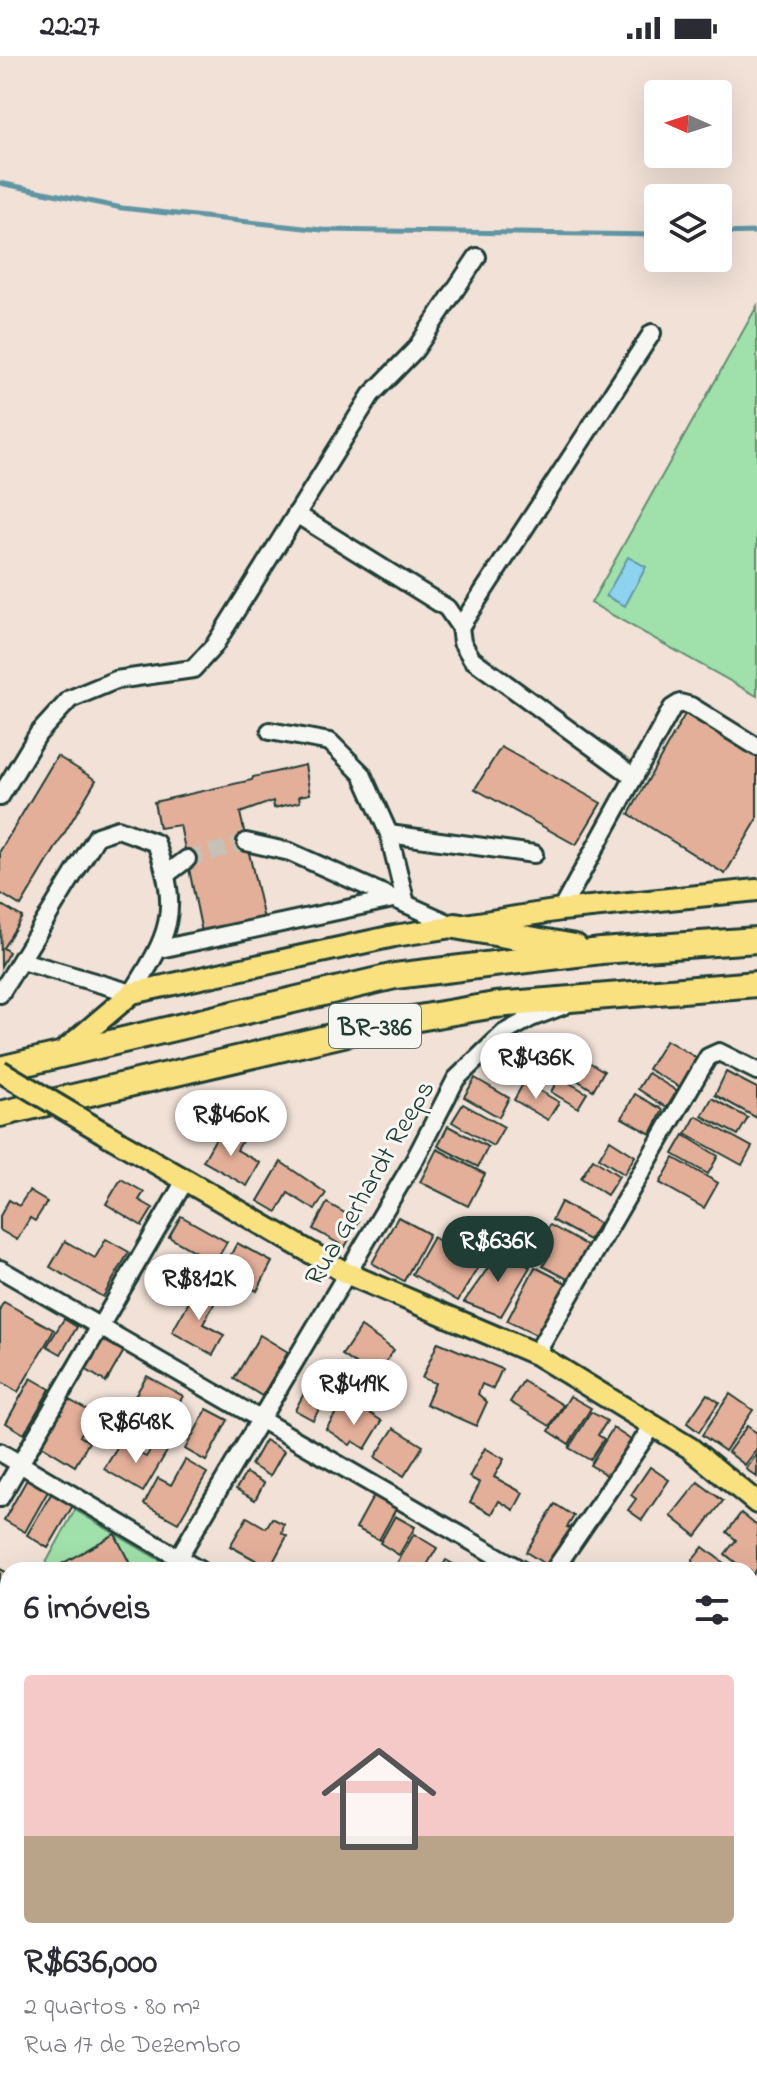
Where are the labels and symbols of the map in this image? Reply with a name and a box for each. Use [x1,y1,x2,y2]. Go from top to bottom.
north arrow [644,80,732,168]
road number: BR-386 [329,1004,421,1048]
pin: R$436K [471,1033,601,1101]
street label: Rua Gerhardt Reeps [295,1073,447,1294]
pin: R$460K [166,1090,296,1158]
pin: R$636K [433,1216,563,1284]
pin: R$812K [134,1254,264,1322]
pin: R$419K [289,1359,419,1427]
pin: R$648K [71,1397,201,1465]

